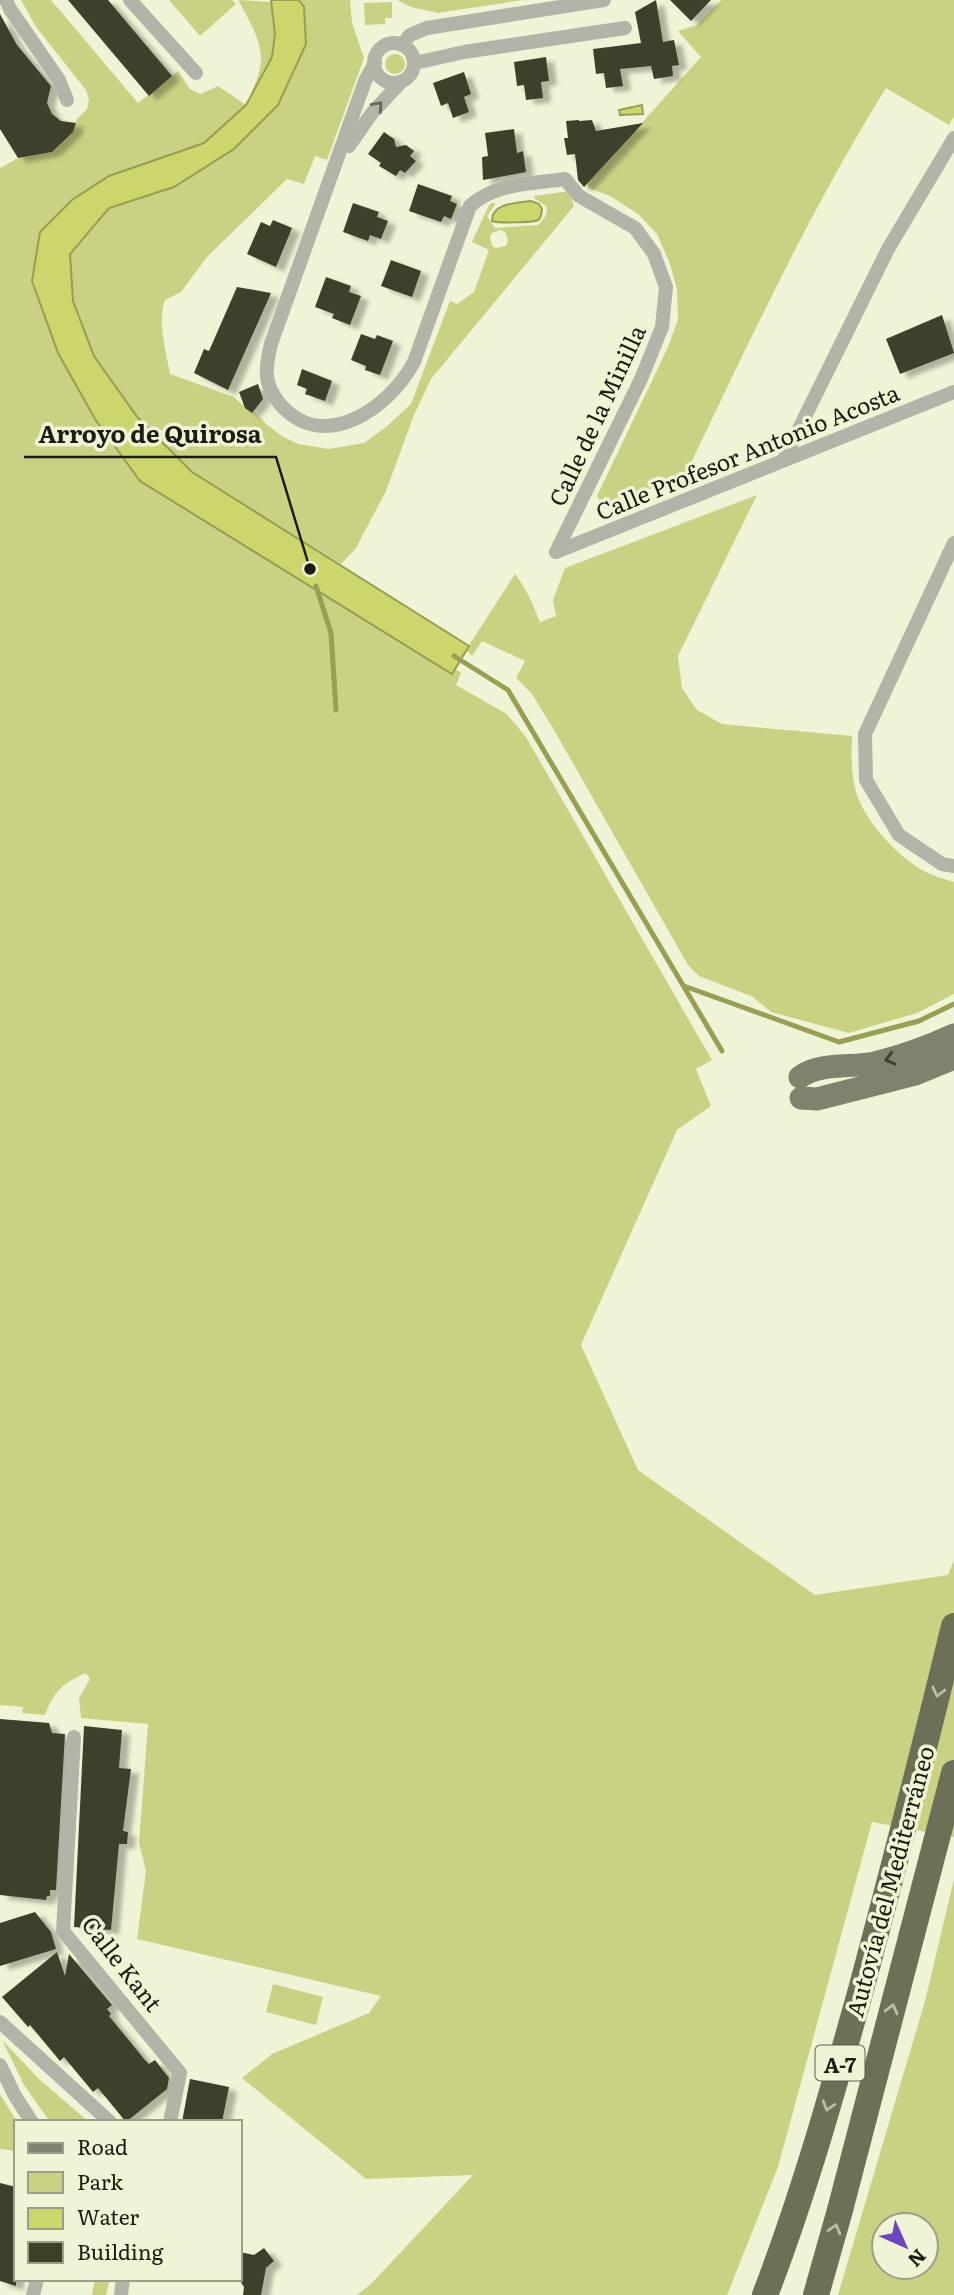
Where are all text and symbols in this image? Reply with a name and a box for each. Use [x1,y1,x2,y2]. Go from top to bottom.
one-way arrow [370,102,382,115]
street label: Calle de la Minilla [539,318,653,511]
street label: Calle Profesor Antonio Acosta [590,374,904,528]
callout: Arroyo de Quirosa [24,412,276,457]
text: Arroyo de Quirosa [38,415,262,450]
one-way arrow [884,1051,896,1065]
one-way arrow [932,1686,946,1698]
street label: Autovía del Mediterráneo [836,1742,942,2020]
street label: Calle Kant [75,1908,172,2019]
one-way arrow [884,2003,898,2015]
road number: A-7 [816,2046,864,2080]
one-way arrow [821,2100,836,2112]
legend [14,2120,242,2281]
text: Road [77,2130,128,2161]
text: Park [77,2165,123,2196]
text: Water [77,2200,139,2231]
north arrow [870,2211,940,2281]
one-way arrow [826,2224,841,2236]
text: Building [77,2235,164,2266]
text: N [902,2243,933,2274]

